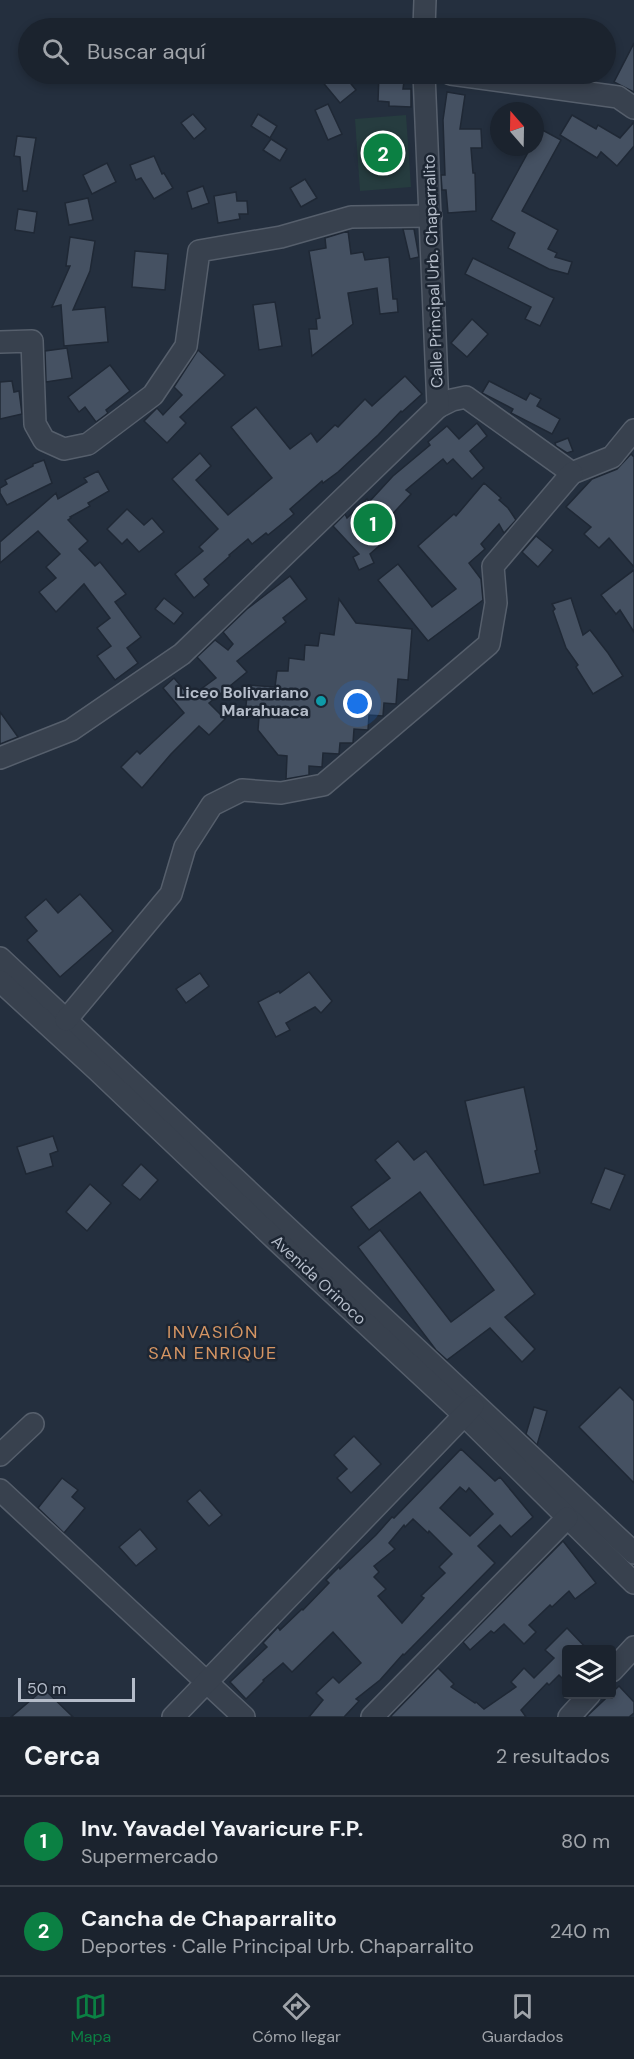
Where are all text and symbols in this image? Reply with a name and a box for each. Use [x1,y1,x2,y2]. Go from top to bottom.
search box [18,18,616,84]
icon: search [39,35,72,68]
text: Buscar aquí [87,37,206,66]
north arrow [490,102,544,156]
pin: 2 [364,130,403,176]
street label: Calle Principal Urb. Chaparralito [418,154,448,388]
pin: 1 [354,500,392,546]
place label: Liceo Bolivariano Marahuaca [176,682,309,721]
your location [343,689,372,718]
marker: Liceo Bolivariano Marahuaca [314,694,328,708]
street label: Avenida Orinoco [267,1231,371,1329]
district label: INVASIÓN SAN ENRIQUE [148,1320,278,1365]
map controls [562,1645,616,1699]
button: layers [562,1645,616,1699]
scale bar [18,1675,135,1702]
text: 50 m [27,1678,66,1699]
text: Cerca [24,1739,100,1773]
text: 2 resultados [496,1743,610,1769]
text: Inv. Yavadel Yavaricure F.P. [81,1814,363,1843]
text: 1 [40,1828,47,1854]
text: 80 m [561,1828,610,1854]
text: Supermercado [81,1843,218,1869]
text: Cancha de Chaparralito [81,1904,337,1933]
text: 2 [38,1918,49,1944]
text: 240 m [550,1918,610,1944]
text: Deportes · Calle Principal Urb. Chaparralito [81,1933,474,1959]
tab: Mapa [70,1990,111,2047]
tab: Cómo llegar [252,1990,341,2047]
tab: Guardados [482,1990,564,2047]

